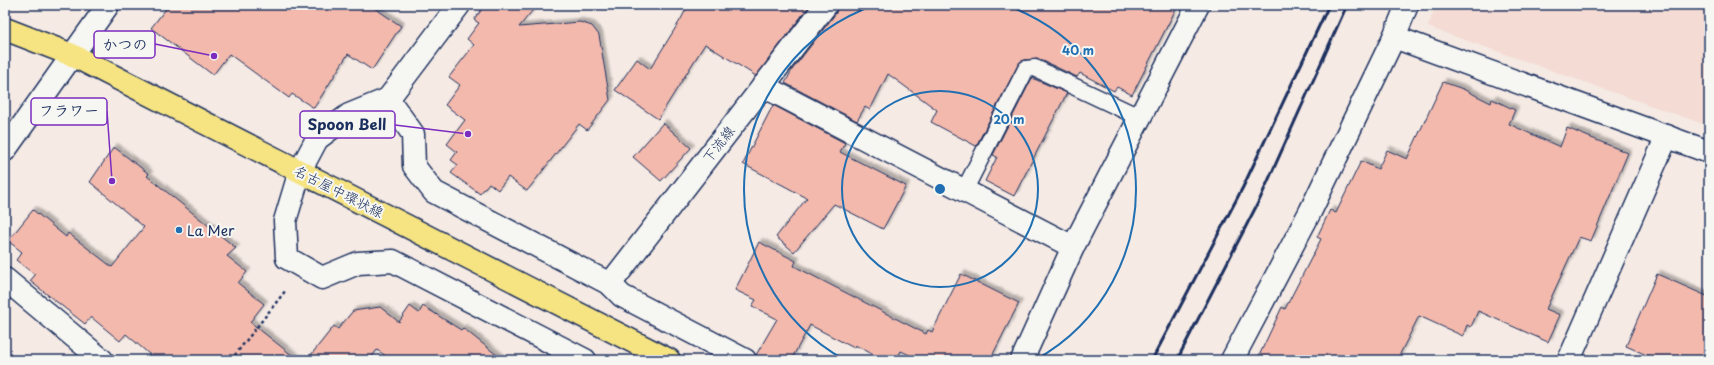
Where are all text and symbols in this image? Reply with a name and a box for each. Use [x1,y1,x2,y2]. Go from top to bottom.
callout: かつの [94,31,155,58]
text: かつの [102,32,148,55]
text: 40 m [1062,41,1094,59]
callout: フラワー [31,98,107,125]
text: フラワー [39,98,99,121]
text: 20 m [993,110,1025,128]
callout: Spoon Bell [300,111,395,138]
text: Spoon Bell [308,112,386,135]
street label: 下流線 [697,121,739,167]
street label: 名古屋中環状線 [291,159,387,223]
centre of rings [933,182,947,196]
place label: La Mer [187,220,235,241]
marker: La Mer [174,225,184,235]

